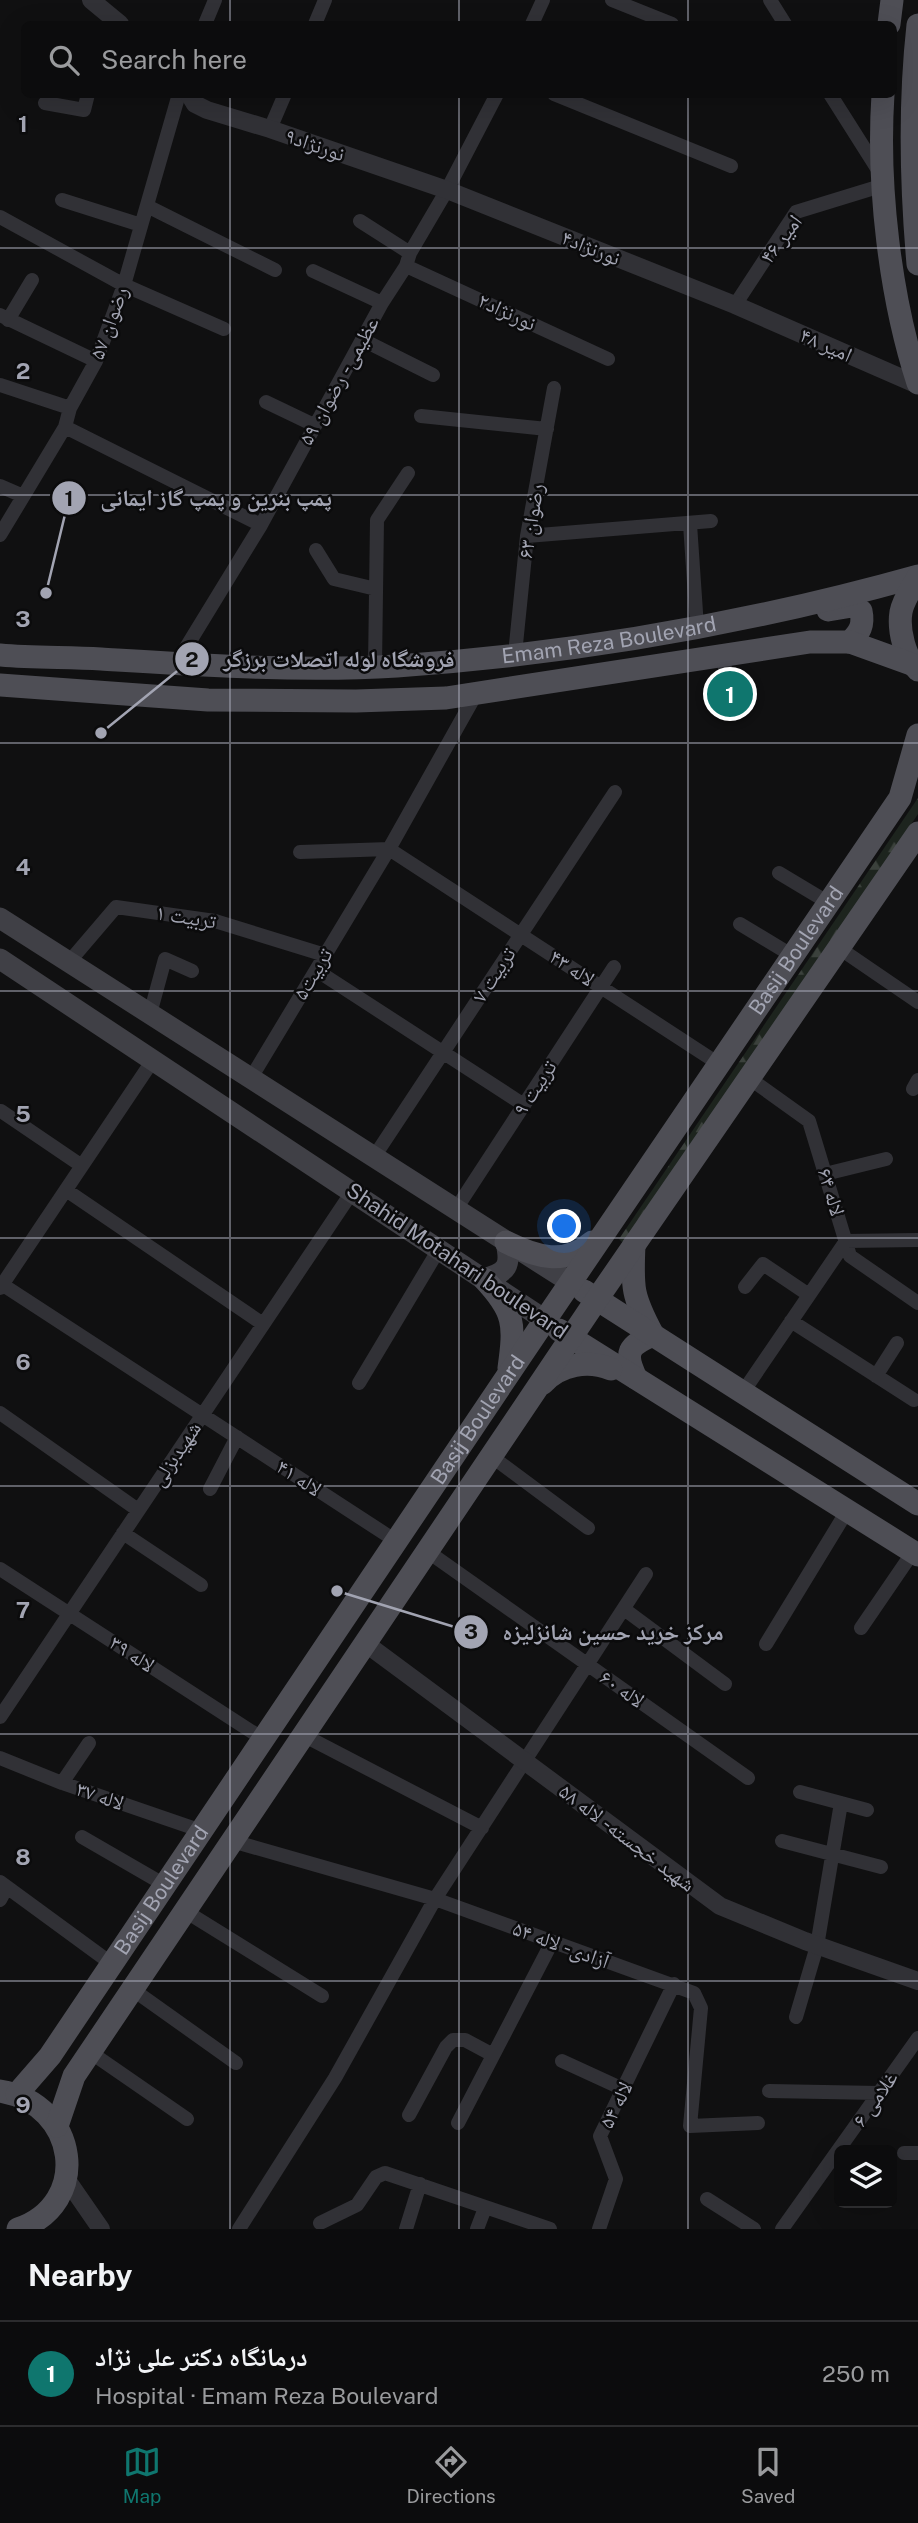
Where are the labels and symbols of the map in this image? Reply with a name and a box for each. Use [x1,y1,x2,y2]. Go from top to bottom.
text: 1 [18,110,28,137]
street label: نورنژاد۹ [282,123,348,166]
street label: امیر ۴۶ [754,209,807,268]
street label: نورنژاد۴ [558,225,624,271]
street label: رضوان ۵۷ [84,283,133,363]
street label: نورنژاد۲ [474,287,540,336]
street label: عظیمی - رضوان ۵۹ [293,312,385,450]
street label: امیر ۴۸ [796,322,856,367]
text: 2 [16,357,30,384]
callout: پمپ بنرین و پمپ گاز ایمانی [52,476,346,520]
street label: رضوان ۶۳ [512,482,549,560]
text: پمپ بنرین و پمپ گاز ایمانی [100,484,332,512]
text: 1 [65,486,74,511]
text: 3 [15,605,31,632]
street label: Emam Reza Boulevard [500,611,718,668]
callout: فروشگاه لوله اتصلات برزگر [175,637,469,681]
text: فروشگاه لوله اتصلات برزگر [222,645,455,673]
text: 2 [185,647,199,672]
pin: 1 [707,668,753,720]
text: 4 [15,853,31,880]
street label: Basij Boulevard [743,881,848,1020]
street label: تربیت ۱ [154,899,218,934]
street label: تربیت ۷ [467,942,521,1007]
street label: تربیت۵ [288,943,338,1004]
street label: لاله ۴۳ [545,944,600,991]
street label: تربیت ۹ [508,1055,562,1120]
text: 5 [15,1100,31,1127]
street label: لاله ۶۴ [812,1165,851,1219]
street label: Shahid Motahari boulevard [342,1177,573,1344]
your location [547,1209,581,1243]
text: 6 [15,1348,31,1375]
street label: Basij Boulevard [425,1350,530,1489]
street label: شهیدبزلی [145,1417,207,1491]
street label: لاله ۴۱ [272,1454,327,1501]
text: 7 [16,1596,30,1623]
callout: مرکز خرید حسین شانزلیزه [454,1610,738,1654]
text: مرکز خرید حسین شانزلیزه [502,1618,724,1646]
text: 3 [464,1619,478,1644]
street label: لاله ۳۹ [105,1630,160,1677]
street label: لاله ۶۰ [595,1664,649,1713]
street label: لاله ۳۷ [73,1776,127,1815]
street label: شهید خجسته - لاله ۵۸ [554,1778,700,1897]
street label: Basij Boulevard [109,1821,213,1959]
text: 8 [15,1843,31,1870]
street label: آزادی - لاله ۵۴ [509,1916,613,1974]
street label: غلامی ۶ [847,2066,904,2132]
street label: لاله ۵۴ [594,2077,637,2132]
text: 9 [15,2091,31,2118]

